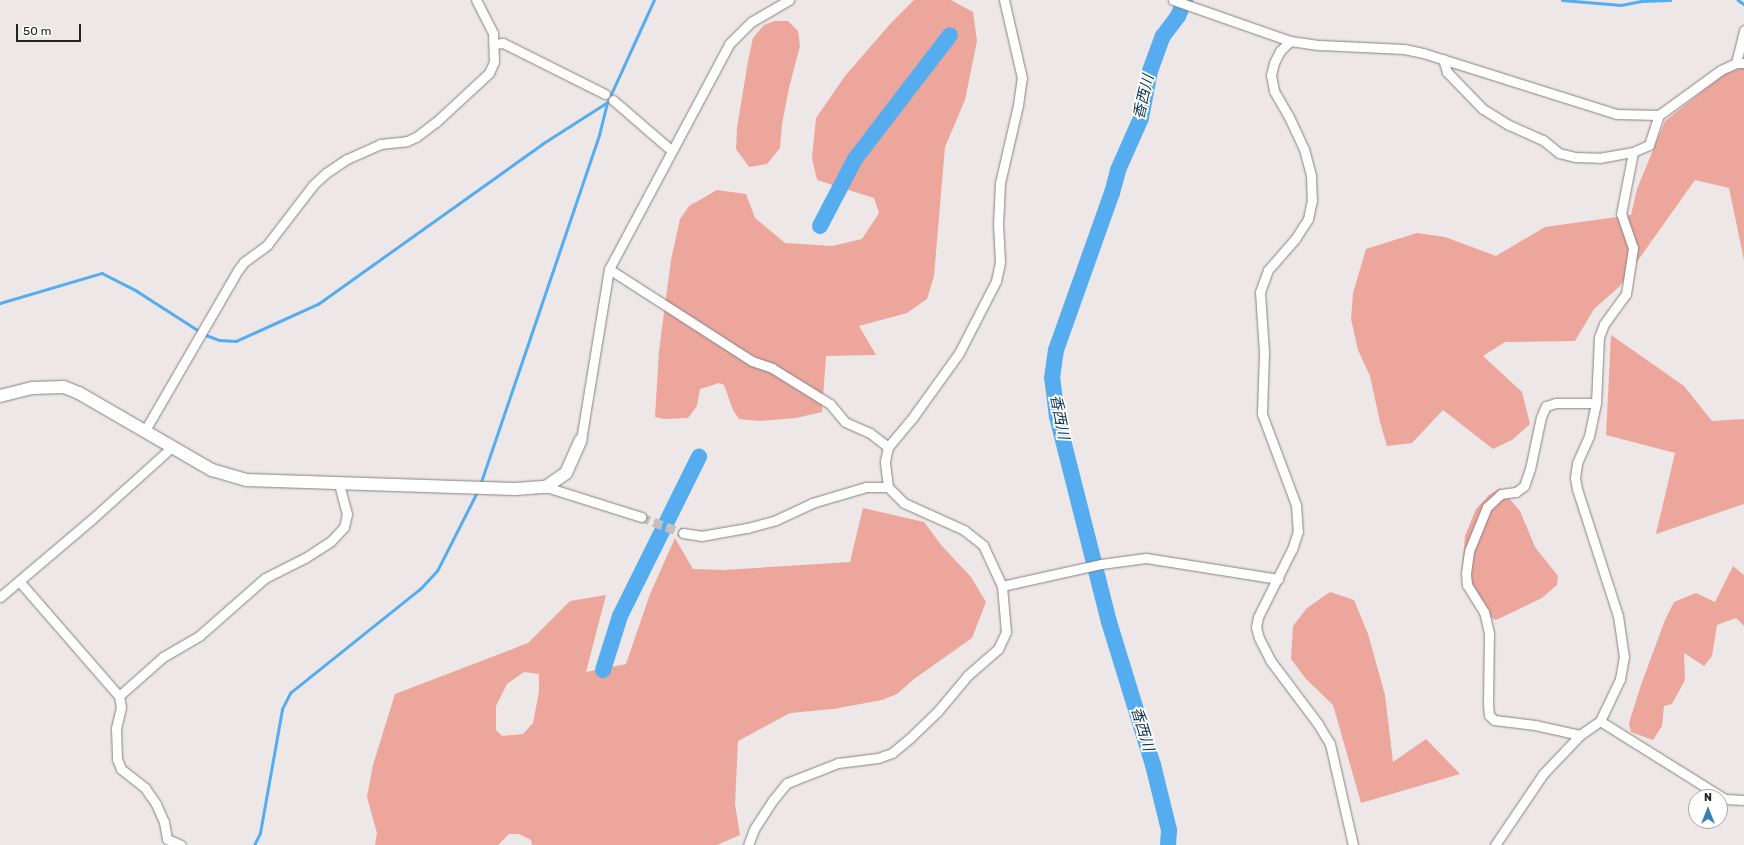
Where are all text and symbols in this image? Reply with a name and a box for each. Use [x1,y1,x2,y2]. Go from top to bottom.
scale bar [18,16,83,42]
text: 50 m [23,24,51,38]
water label: 香西川 [1130,73,1158,121]
water label: 香西川 [1046,393,1072,441]
water label: 香西川 [1127,705,1157,753]
north arrow [1688,789,1728,829]
text: N [1704,791,1712,804]

